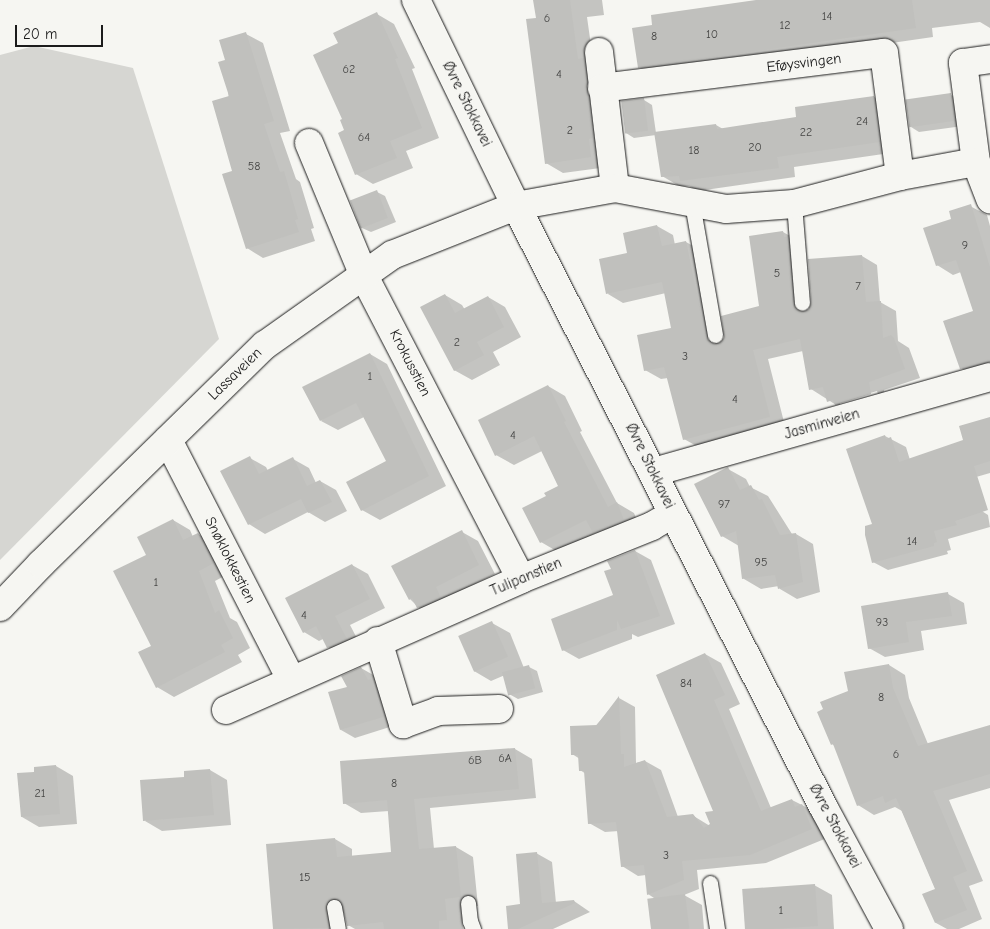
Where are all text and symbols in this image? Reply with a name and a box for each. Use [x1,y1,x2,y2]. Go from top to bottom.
house number: 14 [822,10,832,24]
house number: 6 [544,12,550,26]
scale bar [18,15,105,47]
house number: 12 [779,19,791,33]
text: 20 m [23,25,57,43]
house number: 10 [706,28,718,42]
house number: 8 [651,30,657,44]
street label: Eføysvingen [766,49,842,77]
street label: Øvre Stokkavei [439,58,495,150]
house number: 62 [343,63,355,77]
house number: 4 [556,68,562,82]
house number: 24 [856,115,868,129]
house number: 2 [567,124,573,138]
house number: 22 [800,126,812,140]
house number: 64 [358,131,370,145]
house number: 20 [748,141,762,155]
house number: 18 [689,144,699,158]
house number: 58 [248,160,260,174]
house number: 9 [962,239,968,253]
house number: 5 [774,267,780,281]
house number: 7 [855,280,861,294]
street label: Krokusstien [385,326,435,400]
house number: 2 [454,336,460,350]
street label: Lassaveien [204,344,266,404]
house number: 3 [682,350,688,364]
house number: 1 [368,370,372,384]
house number: 4 [732,393,738,407]
street label: Jasminveien [782,405,862,443]
street label: Øvre Stokkavei [622,420,678,512]
house number: 4 [510,429,516,443]
house number: 97 [718,498,730,512]
street label: Snøklokkestien [201,514,259,606]
house number: 14 [907,535,917,549]
street label: Tulipanstien [488,554,564,600]
house number: 95 [755,556,767,570]
house number: 1 [154,576,158,590]
house number: 4 [301,609,307,623]
house number: 93 [876,616,888,630]
house number: 84 [680,677,692,691]
house number: 8 [878,691,884,705]
house number: 6 [893,748,899,762]
house number: 6A [498,752,512,766]
house number: 6B [468,754,482,768]
house number: 8 [391,777,397,791]
street label: Øvre Stokkavei [805,781,865,871]
house number: 21 [34,787,46,801]
house number: 3 [663,849,669,863]
house number: 15 [299,871,311,885]
house number: 1 [779,904,783,918]

